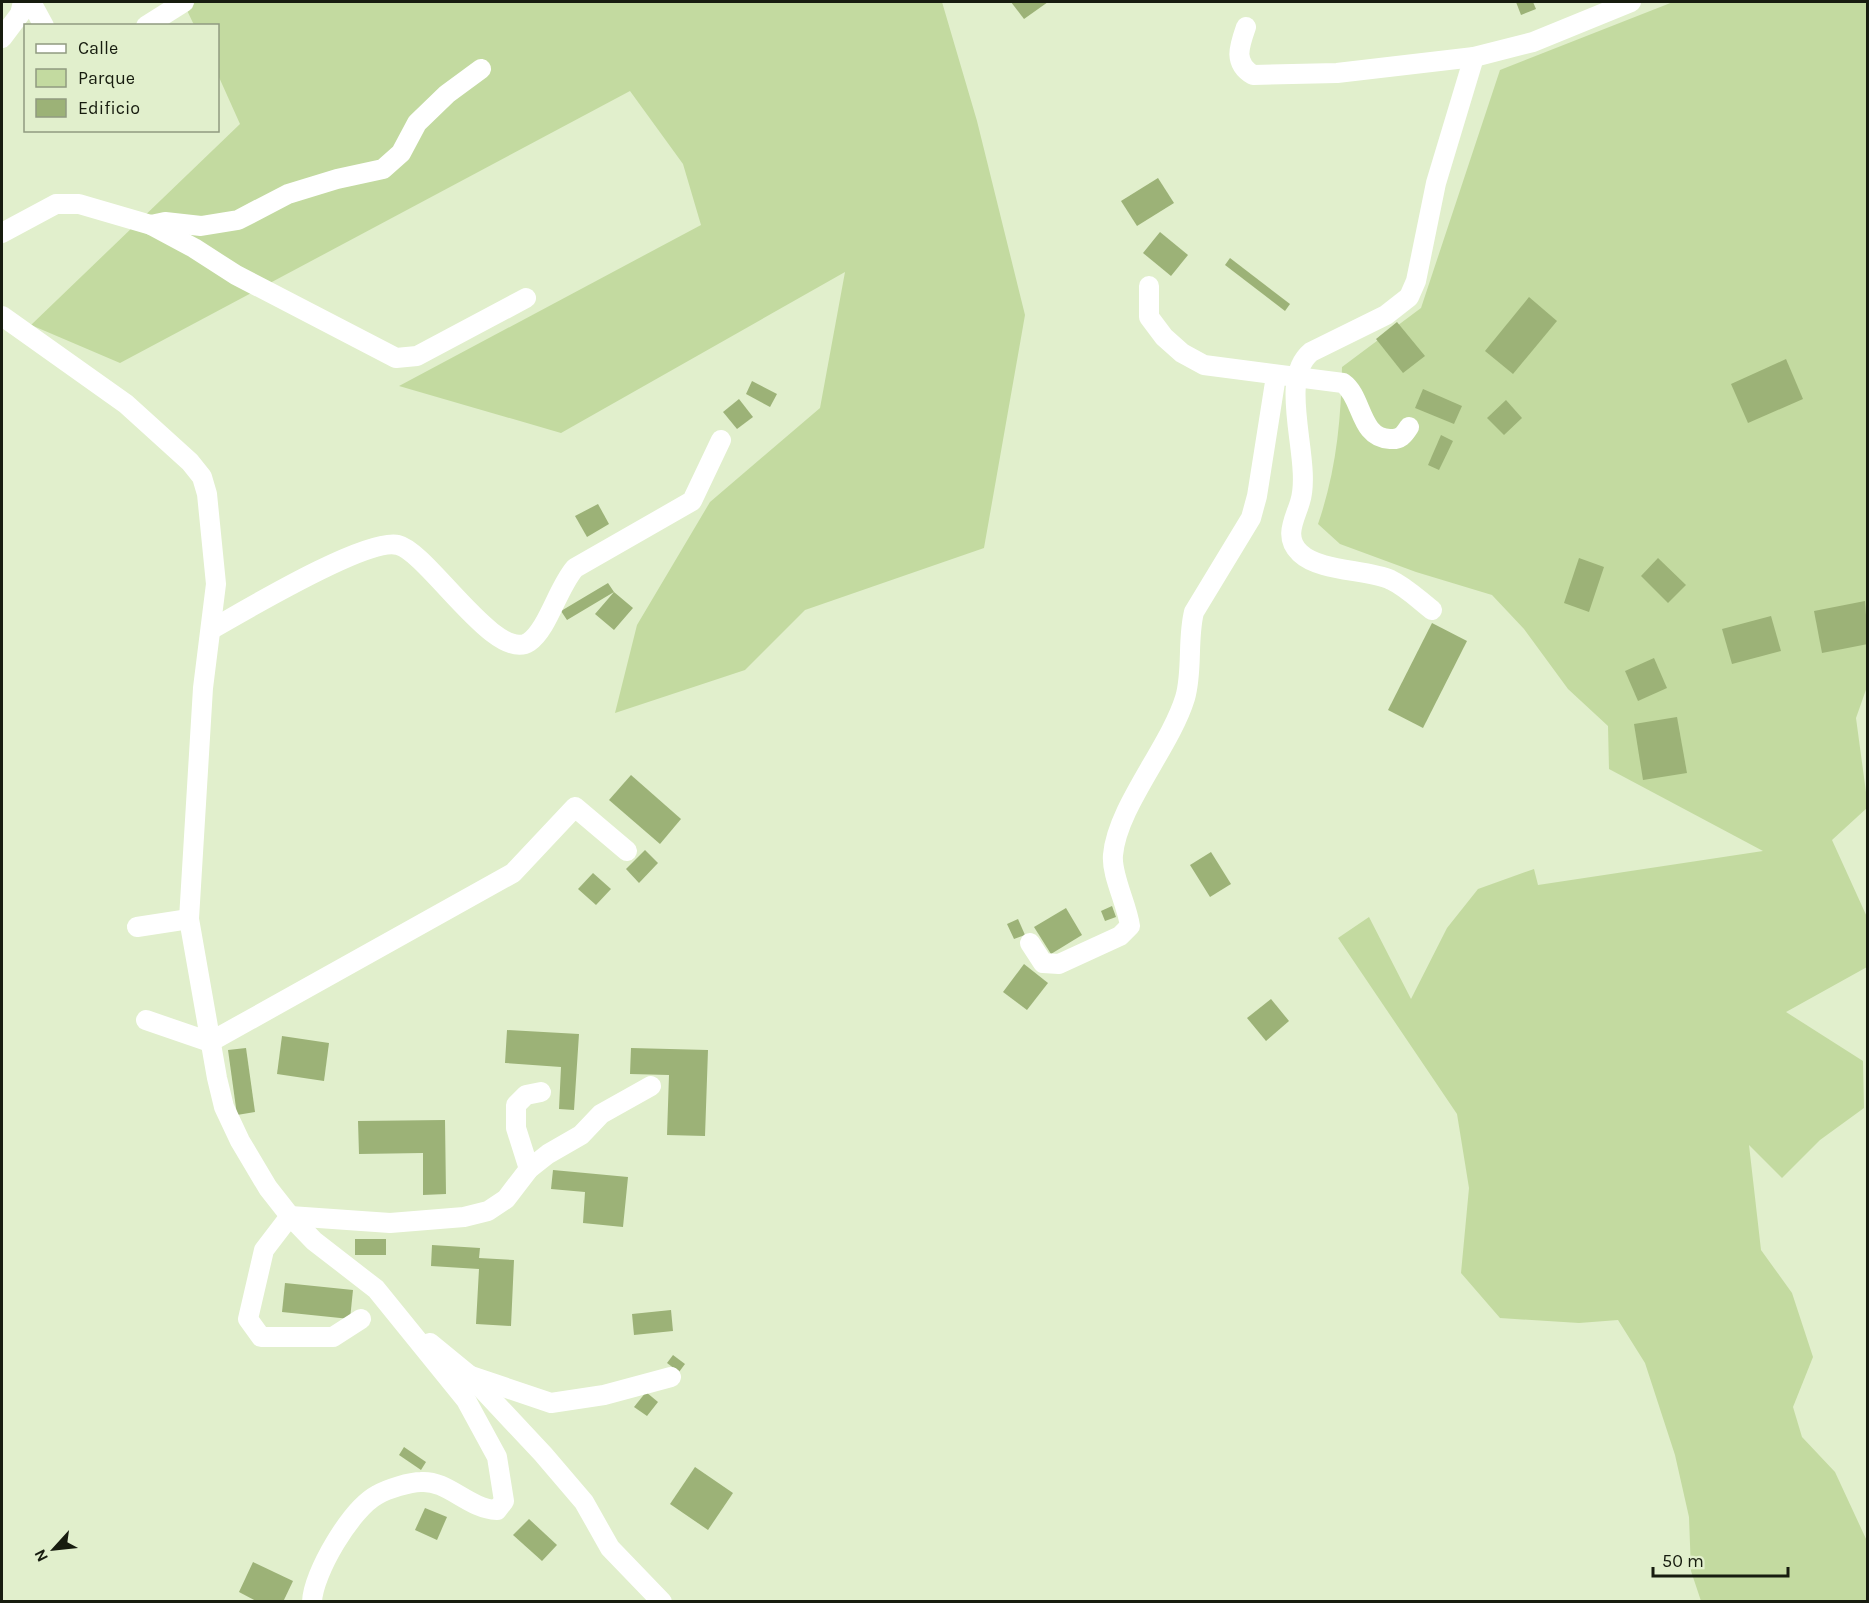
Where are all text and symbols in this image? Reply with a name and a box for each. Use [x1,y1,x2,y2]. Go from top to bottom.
legend [24,24,219,132]
text: Calle [78,37,118,59]
text: Parque [78,67,135,89]
text: Edificio [78,97,140,119]
north arrow [24,1519,84,1579]
scale bar [1653,1540,1788,1578]
text: N [30,1546,52,1565]
text: 50 m [1662,1550,1704,1572]

